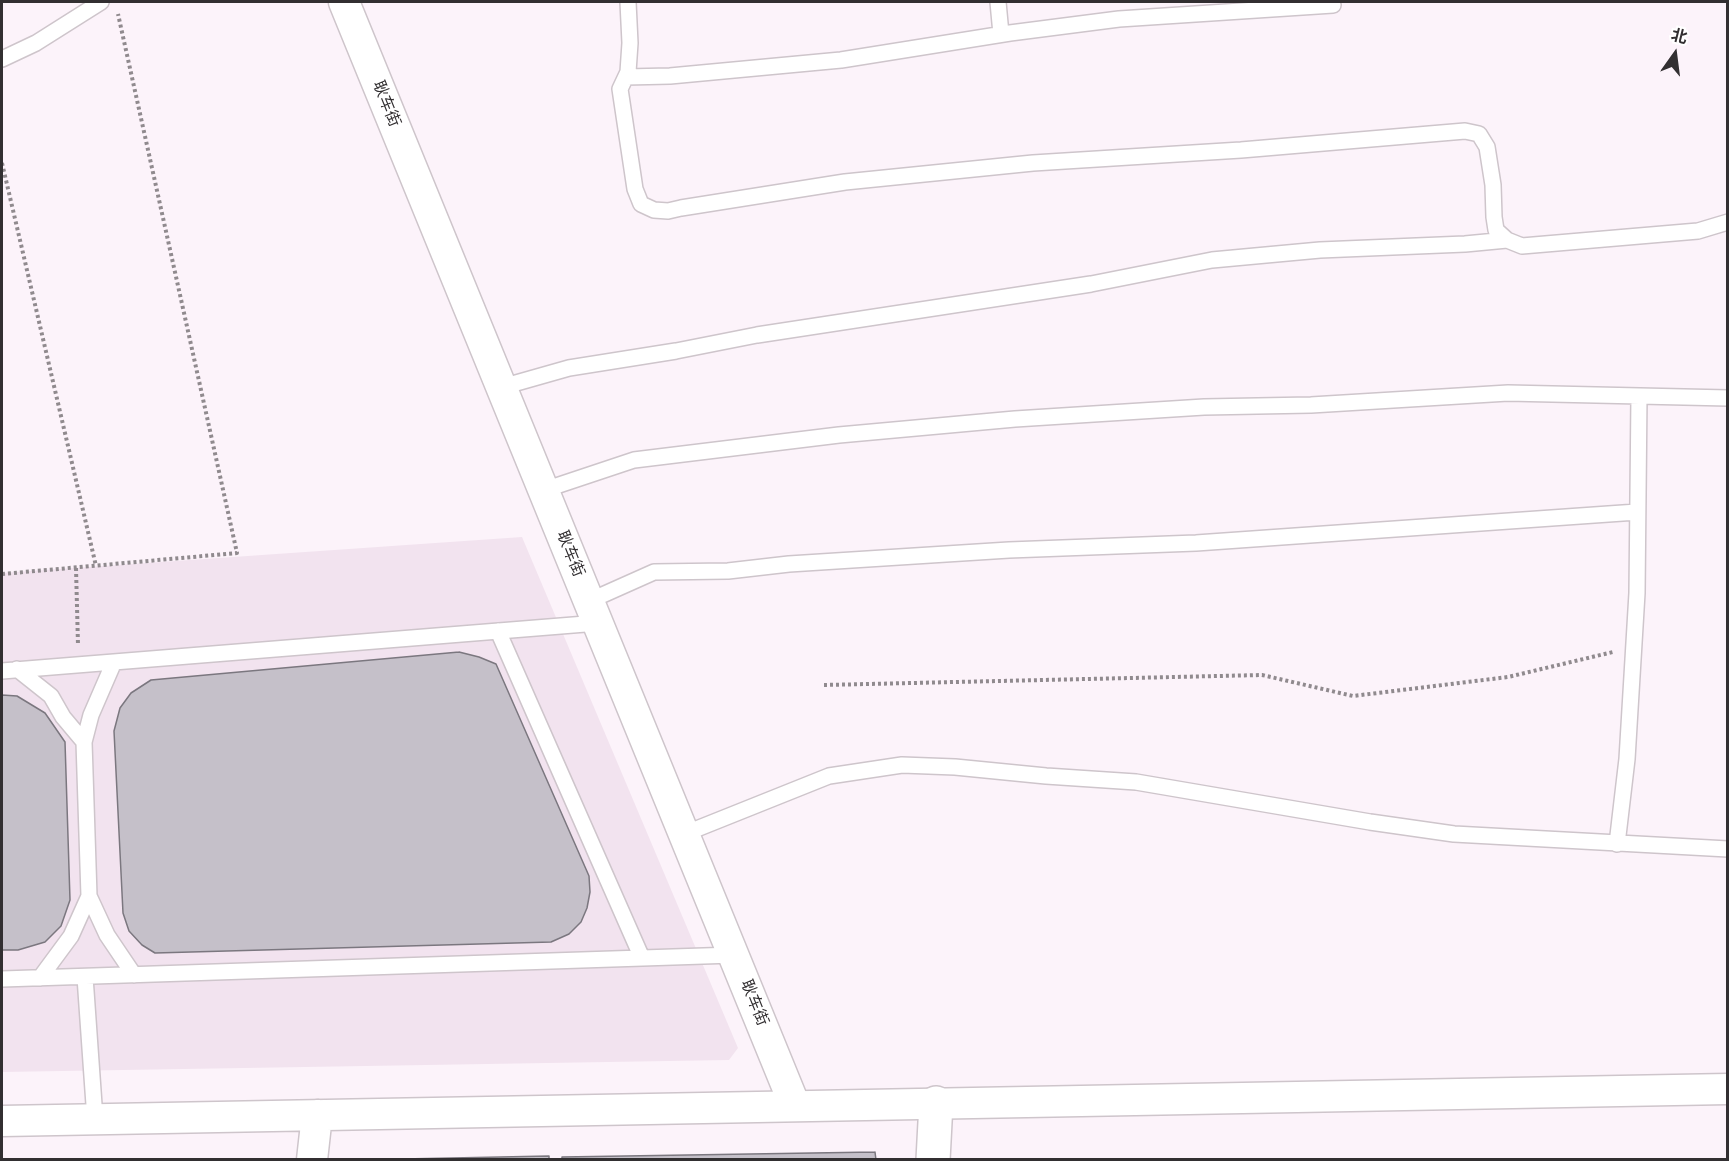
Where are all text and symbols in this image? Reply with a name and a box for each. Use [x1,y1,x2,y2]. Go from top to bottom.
north arrow [1645,24,1705,84]
text: 北 [1669,24,1690,48]
street label: 耿车街 [368,78,404,130]
street label: 耿车街 [552,528,588,580]
street label: 耿车街 [736,977,772,1029]

